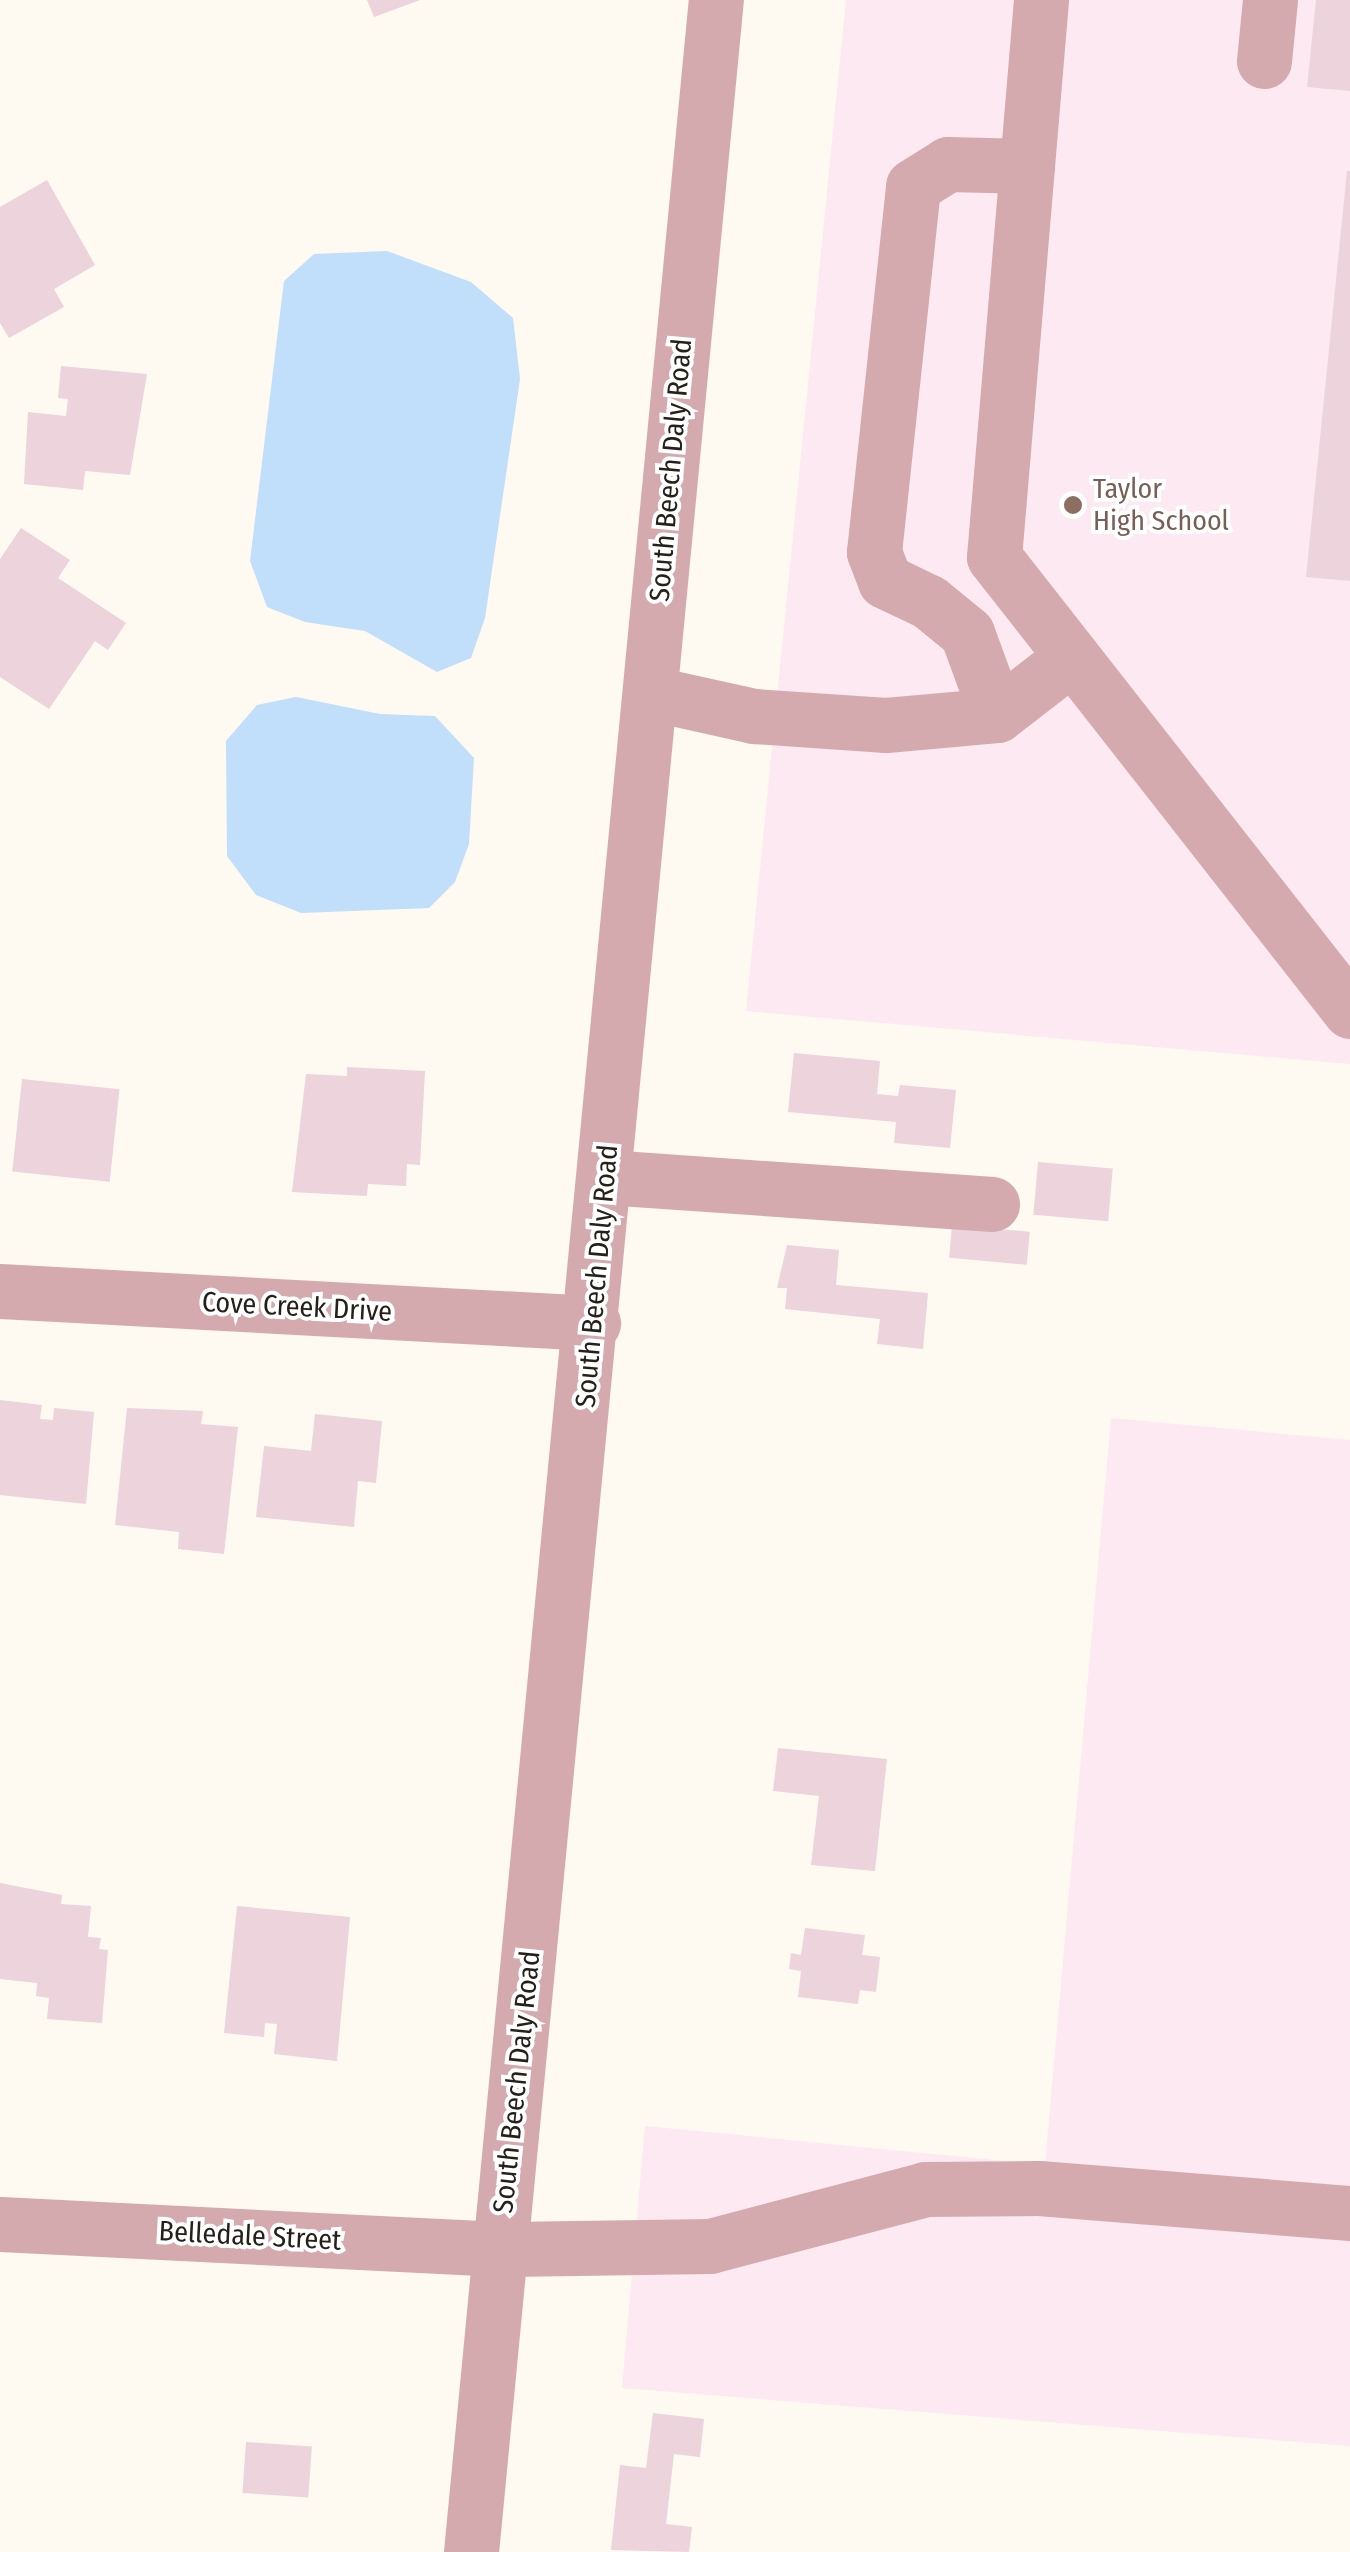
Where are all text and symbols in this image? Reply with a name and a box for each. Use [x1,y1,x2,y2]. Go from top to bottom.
street label: South Beech Daly Road [643,337,699,603]
place label: Taylor High School [1093,472,1229,538]
marker: Taylor High School [1062,494,1084,516]
street label: South Beech Daly Road [569,1143,625,1409]
street label: Cove Creek Drive [201,1285,393,1329]
street label: South Beech Daly Road [487,1949,547,2215]
street label: Belledale Street [158,2214,342,2258]

